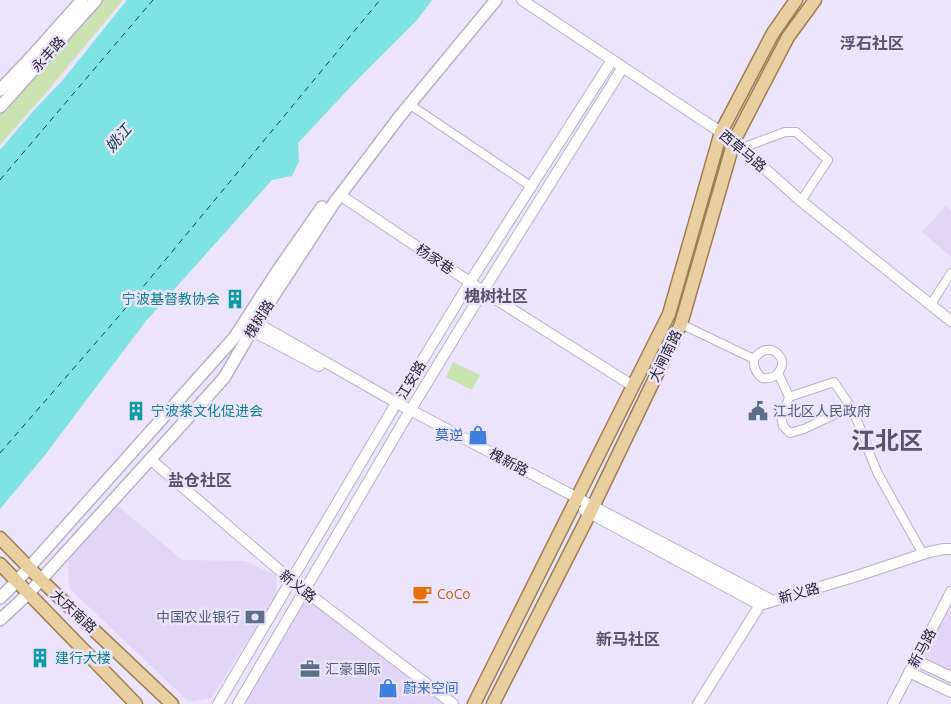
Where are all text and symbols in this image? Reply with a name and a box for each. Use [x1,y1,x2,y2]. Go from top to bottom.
street label: 永丰路 [28,33,68,75]
district label: 浮石社区 [840,34,904,52]
water label: 姚江 [102,120,136,155]
street label: 西草马路 [716,127,770,175]
street label: 杨家巷 [413,241,457,277]
district label: 槐树社区 [464,287,528,305]
building icon: 宁波基督教协会 [224,288,246,310]
place label: 宁波基督教协会 [122,291,220,307]
street label: 槐树路 [241,297,277,341]
street label: 大闸南路 [646,327,684,385]
street label: 江安路 [393,358,429,402]
building icon: 宁波茶文化促进会 [125,400,147,422]
public building icon: 江北区人民政府 [747,400,769,422]
place label: 宁波茶文化促进会 [151,403,263,419]
place label: 江北区人民政府 [773,403,871,419]
shop icon: 莫逆 [467,424,489,446]
place label: 莫逆 [435,427,463,443]
district label: 江北区 [851,427,923,454]
street label: 槐新路 [487,445,531,479]
district label: 盐仓社区 [168,471,232,489]
street label: 新义路 [277,567,319,605]
street label: 新义路 [777,580,821,606]
cafe icon: CoCo [411,583,433,605]
street label: 大庆南路 [48,586,100,636]
place label: CoCo [437,586,471,602]
bank icon: 中国农业银行 [244,606,266,628]
place label: 中国农业银行 [156,609,240,625]
street label: 新马路 [905,626,939,670]
district label: 新马社区 [596,630,660,648]
building icon: 建行大楼 [29,647,51,669]
place label: 建行大楼 [55,650,111,666]
office icon: 汇豪国际 [299,658,321,680]
place label: 汇豪国际 [325,661,381,677]
shop icon: 蔚来空间 [377,677,399,699]
place label: 蔚来空间 [403,680,459,696]

